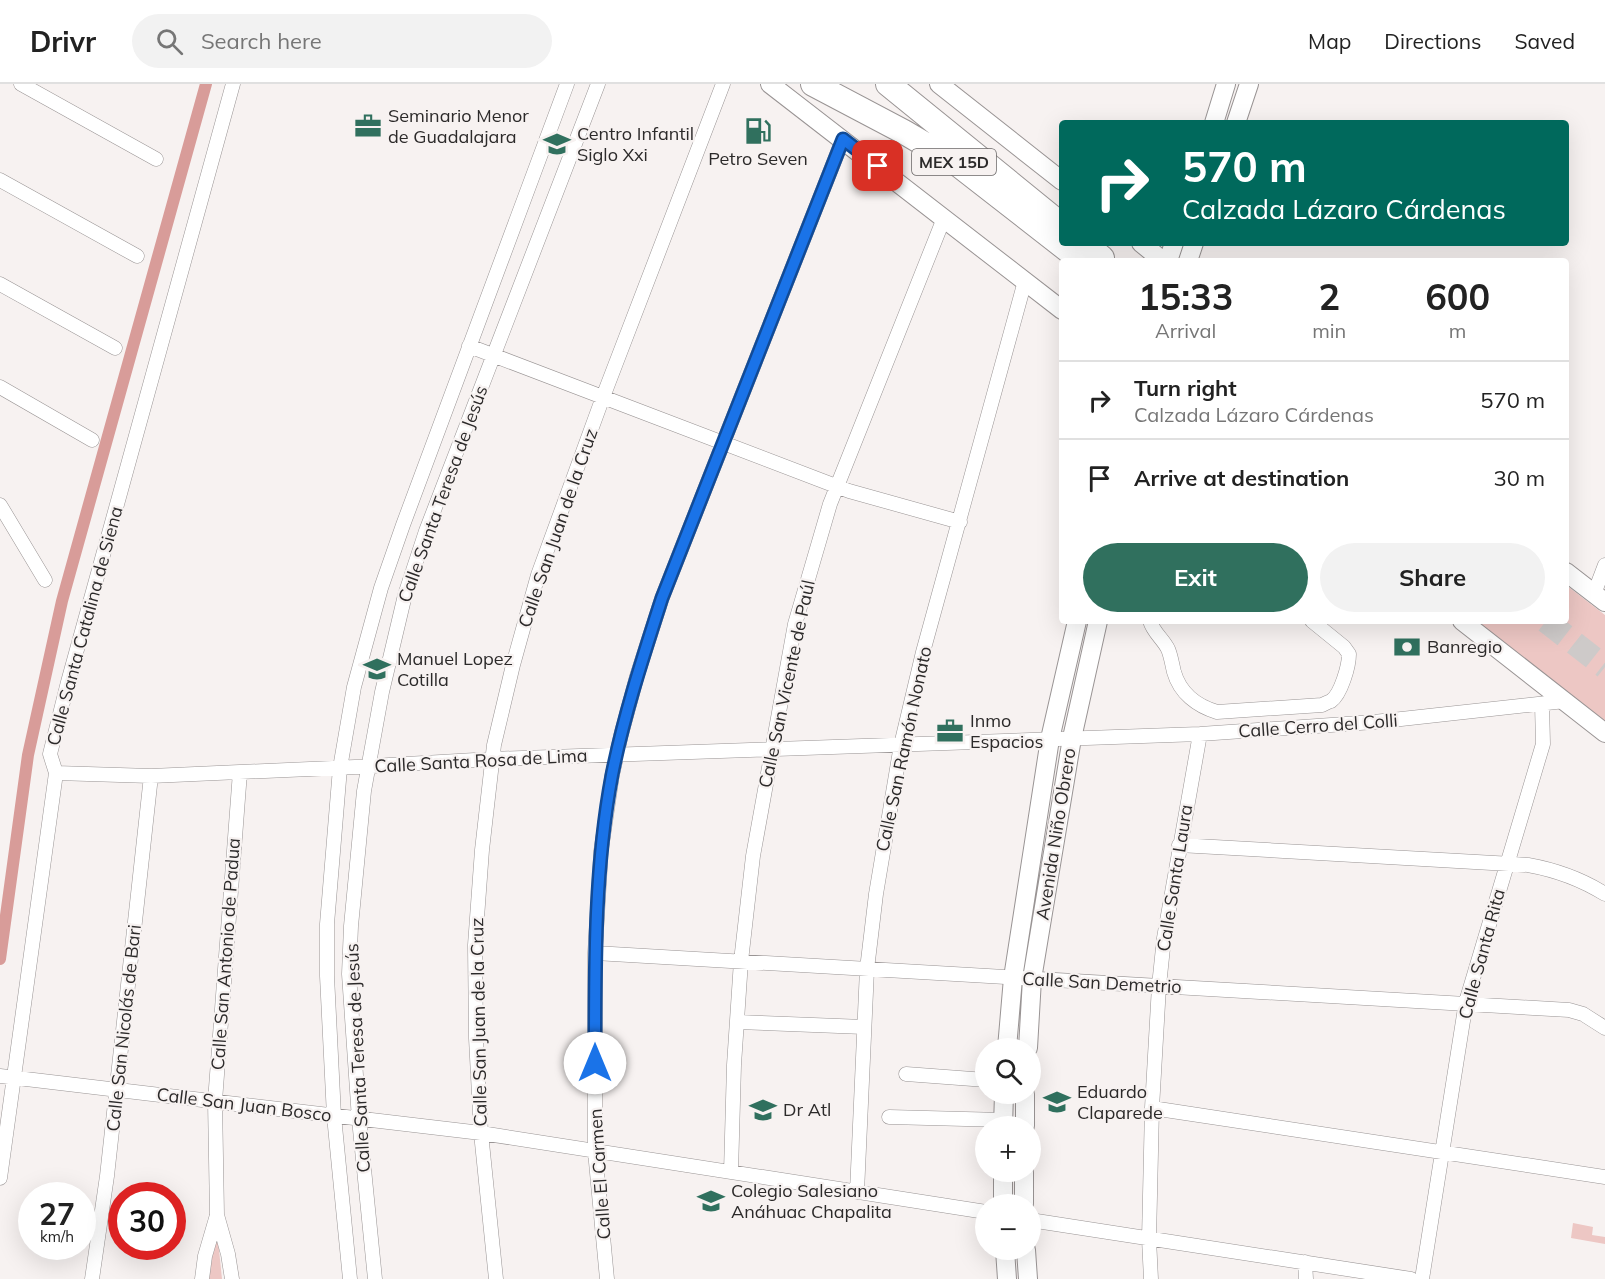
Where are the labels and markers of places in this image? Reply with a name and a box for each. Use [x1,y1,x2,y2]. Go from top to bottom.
place label: Seminario Menor de Guadalajara [388,104,529,148]
office icon: Seminario Menor de Guadalajara [353,111,383,141]
fuel station icon: Petro Seven [743,116,773,146]
place label: Centro Infantil Siglo Xxi [577,122,694,166]
school or university icon: Centro Infantil Siglo Xxi [542,129,572,159]
pin [852,140,903,191]
place label: Petro Seven [708,147,808,170]
bank icon: Banregio [1392,632,1422,662]
place label: Banregio [1427,635,1502,658]
place label: Manuel Lopez Cotilla [397,647,513,691]
school or university icon: Manuel Lopez Cotilla [362,654,392,684]
place label: Inmo Espacios [970,709,1043,753]
office icon: Inmo Espacios [935,716,965,746]
place label: Eduardo Claparede [1077,1080,1163,1124]
school or university icon: Eduardo Claparede [1042,1087,1072,1117]
school or university icon: Dr Atl [748,1095,778,1125]
place label: Dr Atl [783,1098,831,1121]
place label: Colegio Salesiano Anáhuac Chapalita [731,1179,892,1223]
school or university icon: Colegio Salesiano Anáhuac Chapalita [696,1186,726,1216]

